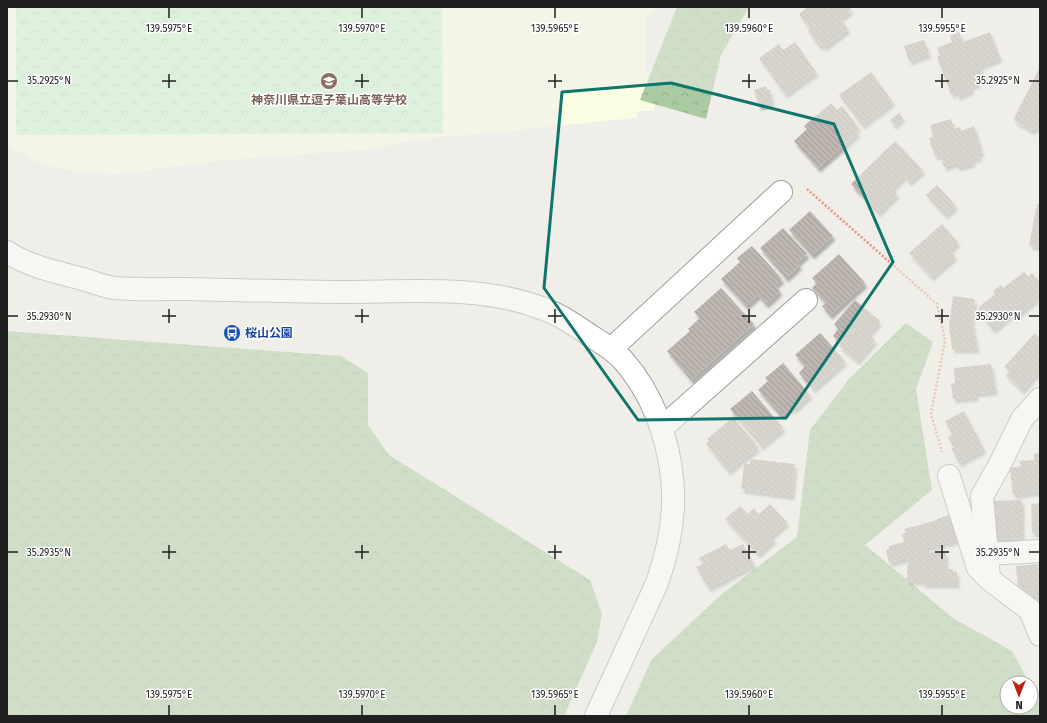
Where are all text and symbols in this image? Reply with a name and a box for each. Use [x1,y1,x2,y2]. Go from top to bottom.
text: 139.5975°E [146,23,192,35]
text: 139.5970°E [338,23,386,35]
text: 139.5965°E [531,23,579,35]
text: 139.5960°E [725,23,773,35]
text: 139.5955°E [918,23,966,35]
school or university icon: 神奈川県立逗子葉山高等学校 [319,71,339,91]
text: 35.2925°N [27,75,71,87]
text: 35.2925°N [976,75,1020,87]
place label: 神奈川県立逗子葉山高等学校 [251,93,407,107]
text: 35.2930°N [27,311,71,323]
text: 35.2930°N [976,311,1020,323]
bus stop icon: 桜山公園 [222,323,242,343]
place label: 桜山公園 [245,326,293,340]
text: 35.2935°N [27,547,71,559]
text: 35.2935°N [976,547,1020,559]
north arrow [999,675,1039,715]
text: 139.5975°E [146,689,192,701]
text: 139.5970°E [338,689,386,701]
text: 139.5965°E [531,689,579,701]
text: 139.5960°E [725,689,773,701]
text: 139.5955°E [918,689,966,701]
text: N [1015,698,1023,711]

